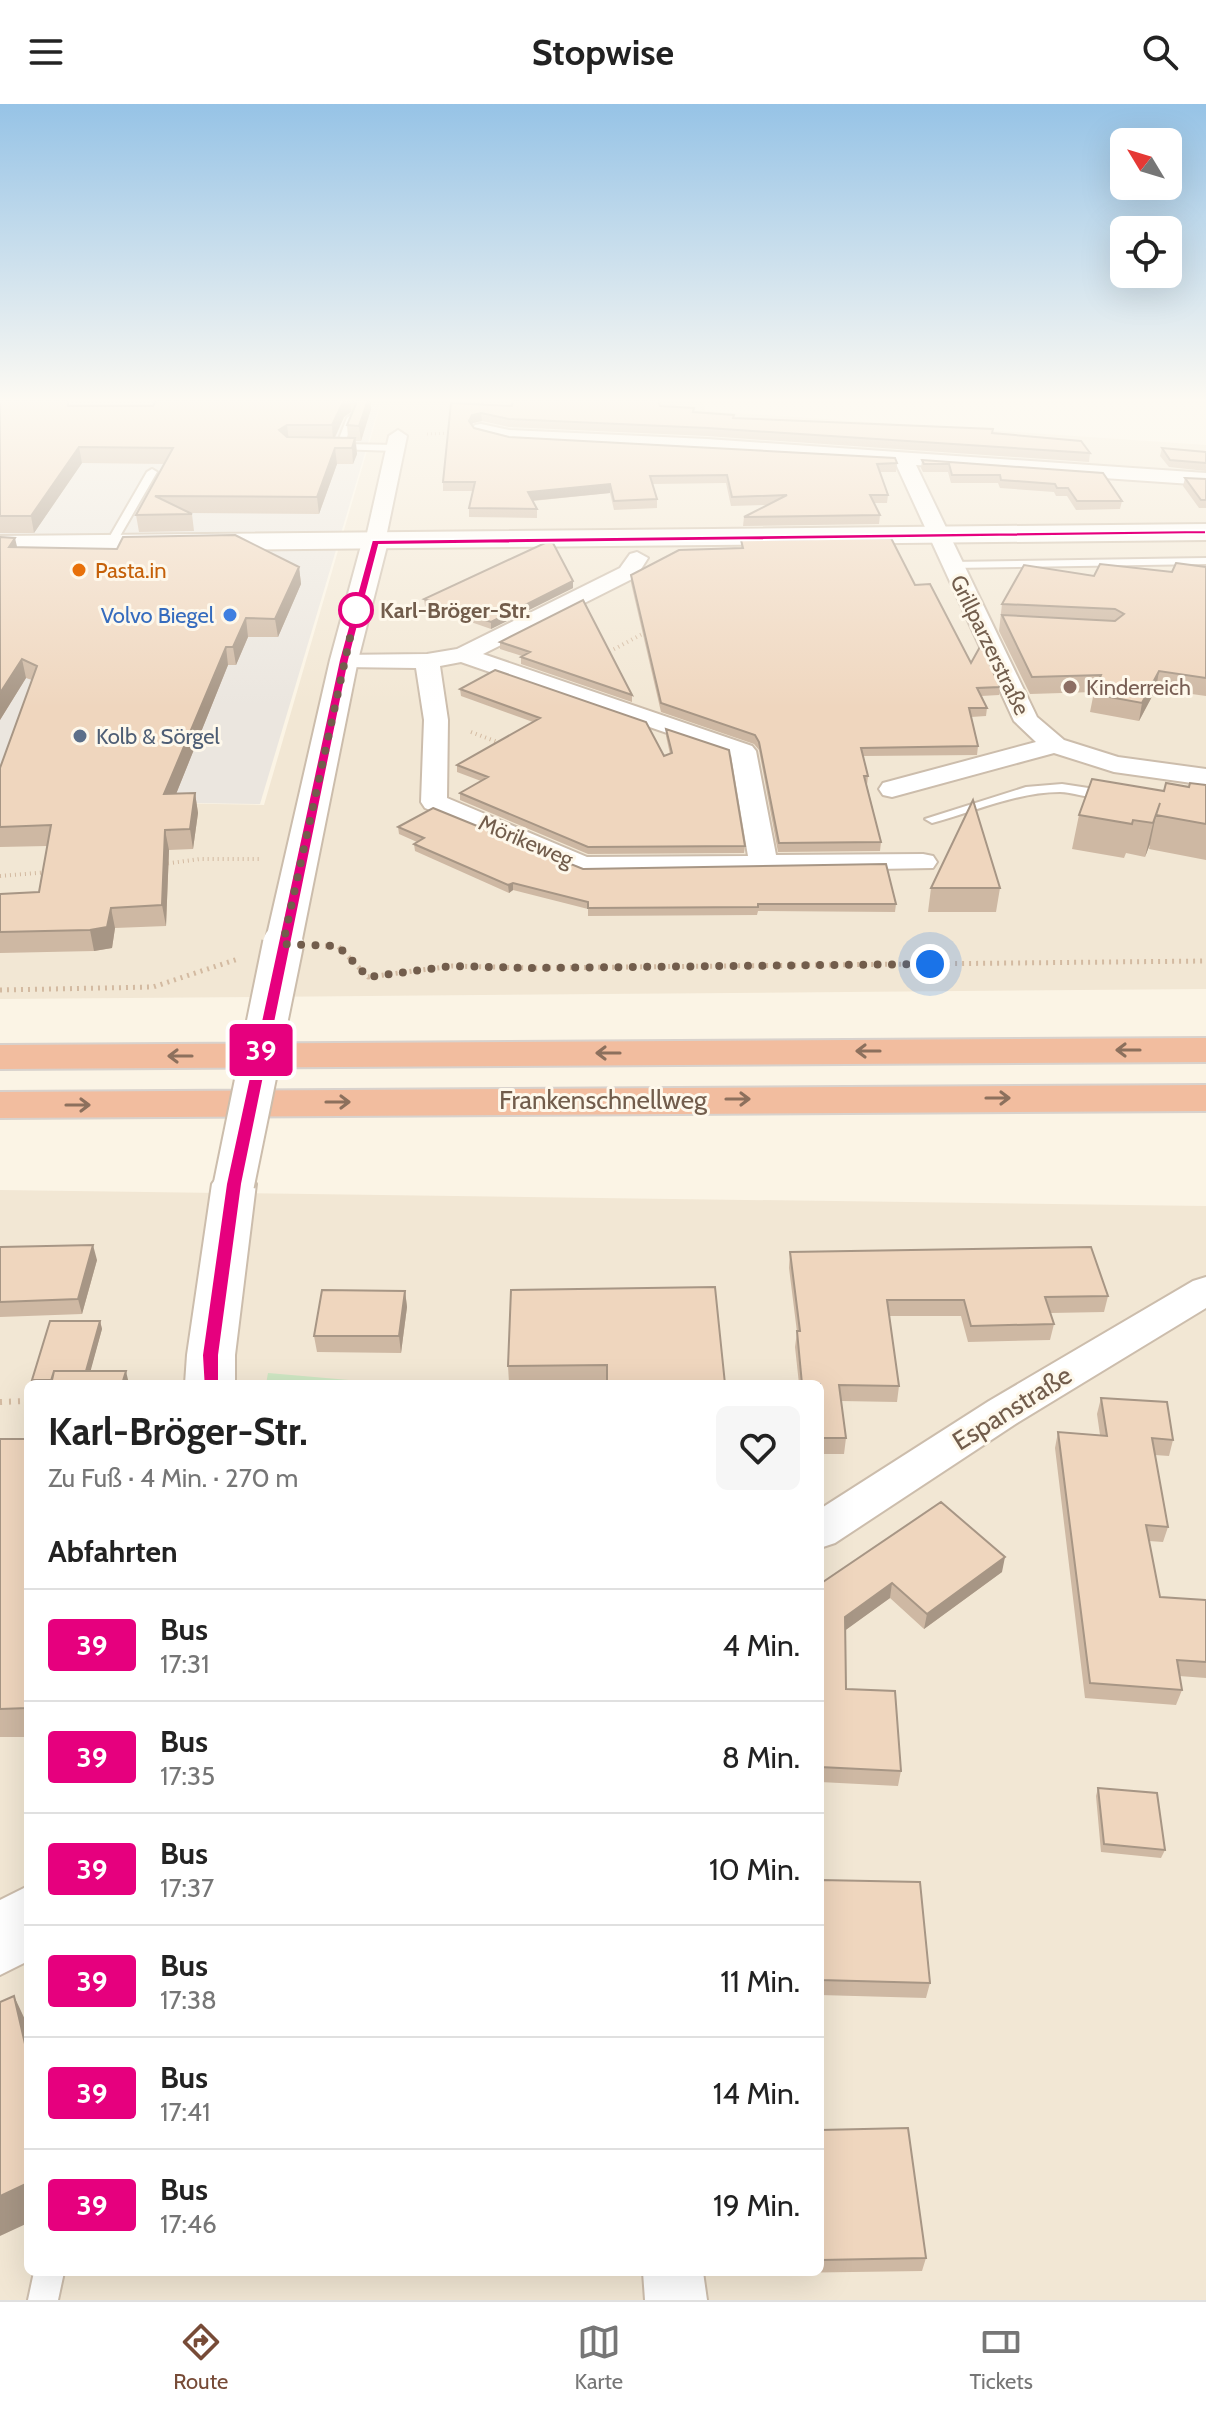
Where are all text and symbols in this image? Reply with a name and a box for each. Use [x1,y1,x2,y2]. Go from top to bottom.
icon: menu [24,30,68,74]
text: Stopwise [532,30,674,74]
icon: search [1138,30,1182,74]
north arrow [1110,128,1182,200]
map controls [1110,128,1182,288]
button: locate [1110,216,1182,288]
place label: Pasta.in [95,557,166,584]
marker: Pasta.in [70,561,88,579]
street label: Grillparzerstraße [944,571,1036,719]
marker: Karl-Bröger-Str. [339,593,373,627]
place label: Karl-Bröger-Str. [380,597,530,624]
place label: Volvo Biegel [101,602,215,629]
marker: Volvo Biegel [221,606,239,624]
place label: Kinderreich [1086,674,1191,701]
marker: Kinderreich [1061,678,1079,696]
place label: Kolb & Sörgel [96,723,221,750]
marker: Kolb & Sörgel [71,727,89,745]
street label: Mörikeweg [475,809,578,873]
your location [910,944,950,984]
line badge: 39 [225,1024,297,1076]
text: 39 [246,1033,276,1067]
one-way arrow [1115,1042,1142,1058]
one-way arrow [855,1043,882,1059]
one-way arrow [595,1045,622,1061]
one-way arrow [167,1048,194,1064]
street label: Frankenschnellweg [499,1084,708,1116]
one-way arrow [984,1090,1011,1106]
one-way arrow [724,1091,751,1107]
one-way arrow [324,1095,351,1110]
one-way arrow [64,1097,91,1112]
street label: Espanstraße [946,1359,1078,1457]
button: heart [716,1406,800,1490]
text: Karl-Bröger-Str. [48,1408,308,1455]
text: Zu Fuß · 4 Min. · 270 m [48,1462,298,1494]
text: Abfahrten [48,1533,178,1570]
text: Bus [160,1611,208,1648]
text: 4 Min. [722,1627,800,1664]
text: 39 [77,1628,107,1662]
text: 17:31 [160,1648,210,1680]
text: Bus [160,1723,208,1760]
text: 8 Min. [722,1739,800,1776]
text: 39 [77,1740,107,1774]
text: 17:35 [160,1760,215,1792]
text: Bus [160,1835,208,1872]
text: 10 Min. [709,1851,800,1888]
text: 39 [77,1852,107,1886]
text: 17:37 [160,1872,214,1904]
text: Bus [160,1947,208,1984]
text: 11 Min. [720,1963,800,2000]
text: 39 [77,1964,107,1998]
text: 17:38 [160,1984,217,2016]
text: Bus [160,2059,208,2096]
text: 14 Min. [713,2075,800,2112]
text: 39 [77,2076,107,2110]
text: 17:41 [160,2096,210,2128]
text: Bus [160,2171,208,2208]
text: 19 Min. [713,2187,800,2224]
text: 39 [77,2188,107,2222]
text: 17:46 [160,2208,217,2240]
tab: Route [173,2320,228,2395]
tab: Karte [575,2320,623,2395]
tab: Tickets [969,2320,1033,2395]

